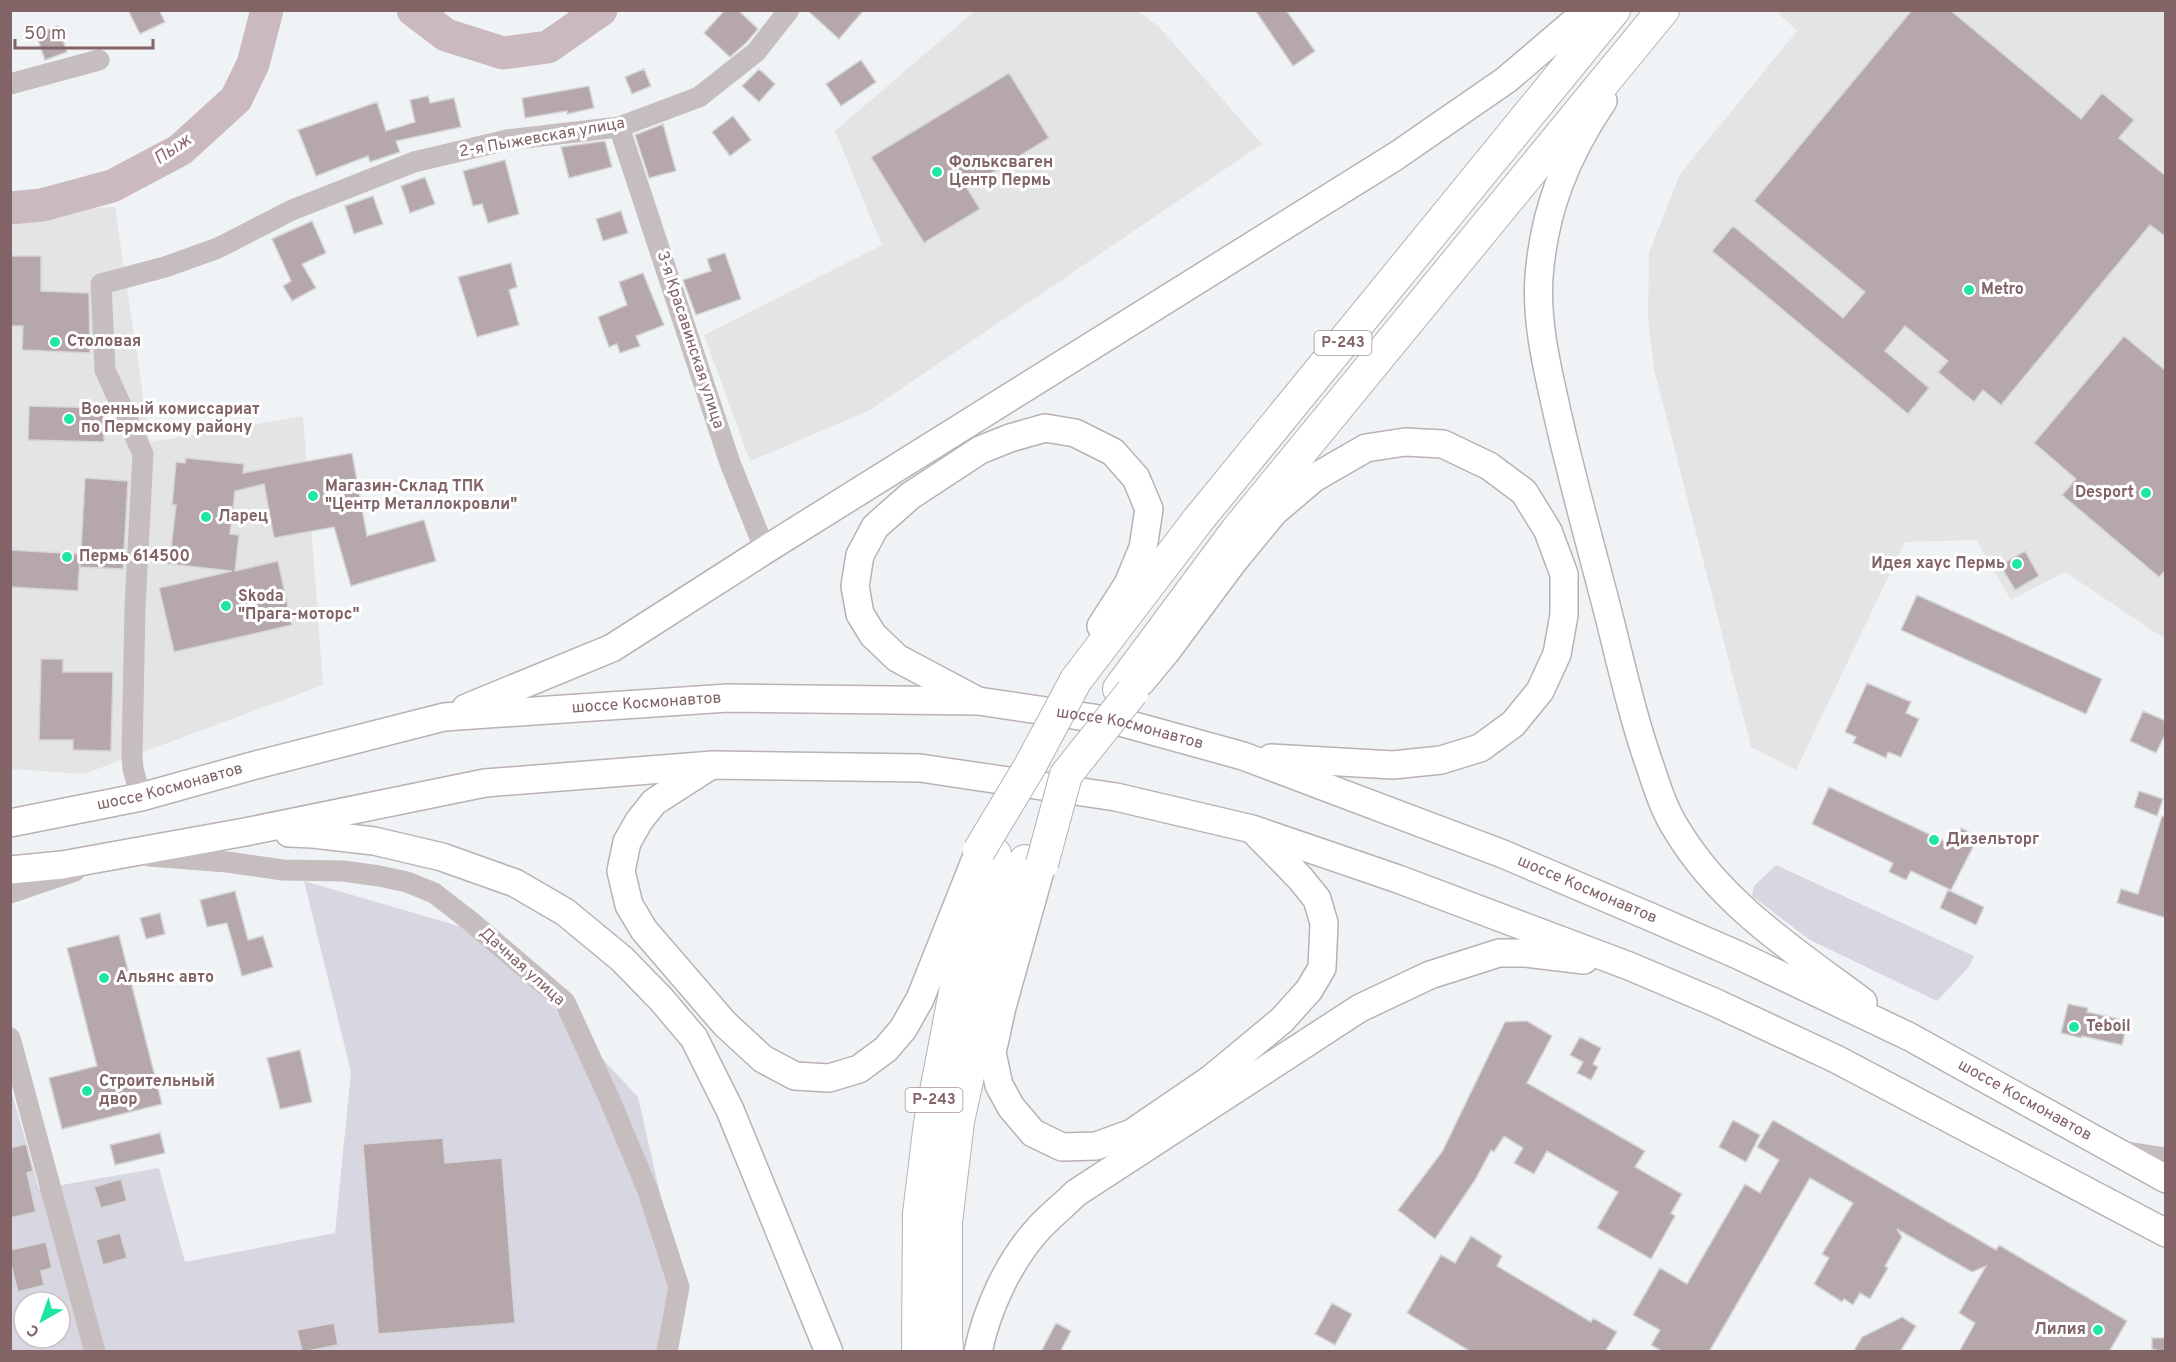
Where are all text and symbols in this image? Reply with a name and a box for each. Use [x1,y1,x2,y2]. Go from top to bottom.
scale bar [15,12,153,50]
text: 50 m [24,23,66,46]
street label: 2-я Пыжевская улица [458,114,626,162]
water label: Пыж [150,129,197,171]
place label: Фольксваген Центр Пермь [949,153,1053,191]
marker: Фольксваген Центр Пермь [930,165,944,179]
street label: 3-я Красавинская улица [652,249,728,431]
place label: Metro [1981,280,2024,300]
marker: Metro [1962,283,1976,297]
road number: Р-243 [1314,331,1372,355]
place label: Столовая [67,332,141,352]
marker: Столовая [48,335,62,349]
place label: Военный комиссариат по Пермскому району [81,400,260,438]
marker: Военный комиссариат по Пермскому району [62,412,76,426]
place label: Магазин-Склад ТПК "Центр Металлокровли" [325,477,517,515]
place label: Desport [2075,483,2134,503]
marker: Desport [2139,486,2153,500]
marker: Магазин-Склад ТПК "Центр Металлокровли" [306,489,320,503]
place label: Ларец [218,507,268,527]
marker: Ларец [199,510,213,524]
place label: Пермь 614500 [79,547,190,567]
marker: Пермь 614500 [60,550,74,564]
place label: Идея хаус Пермь [1871,554,2005,574]
marker: Идея хаус Пермь [2010,557,2024,571]
place label: Skoda "Прага-моторс" [238,587,360,625]
marker: Skoda "Прага-моторс" [219,599,233,613]
street label: шоссе Космонавтов [571,688,722,718]
street label: шоссе Космонавтов [1055,703,1206,755]
street label: шоссе Космонавтов [95,759,245,816]
place label: Дизельторг [1946,830,2039,850]
marker: Дизельторг [1927,833,1941,847]
street label: шоссе Космонавтов [1514,851,1660,929]
street label: Дачная улица [475,923,569,1011]
place label: Альянс авто [116,968,214,988]
marker: Альянс авто [97,971,111,985]
place label: Teboil [2086,1017,2131,1037]
marker: Teboil [2067,1020,2081,1034]
street label: шоссе Космонавтов [1954,1055,2095,1146]
place label: Строительный двор [99,1072,215,1110]
marker: Строительный двор [80,1084,94,1098]
road number: Р-243 [906,1088,962,1112]
north arrow [12,1290,72,1350]
text: С [23,1319,44,1341]
place label: Лилия [2034,1320,2086,1340]
marker: Лилия [2091,1323,2105,1337]

